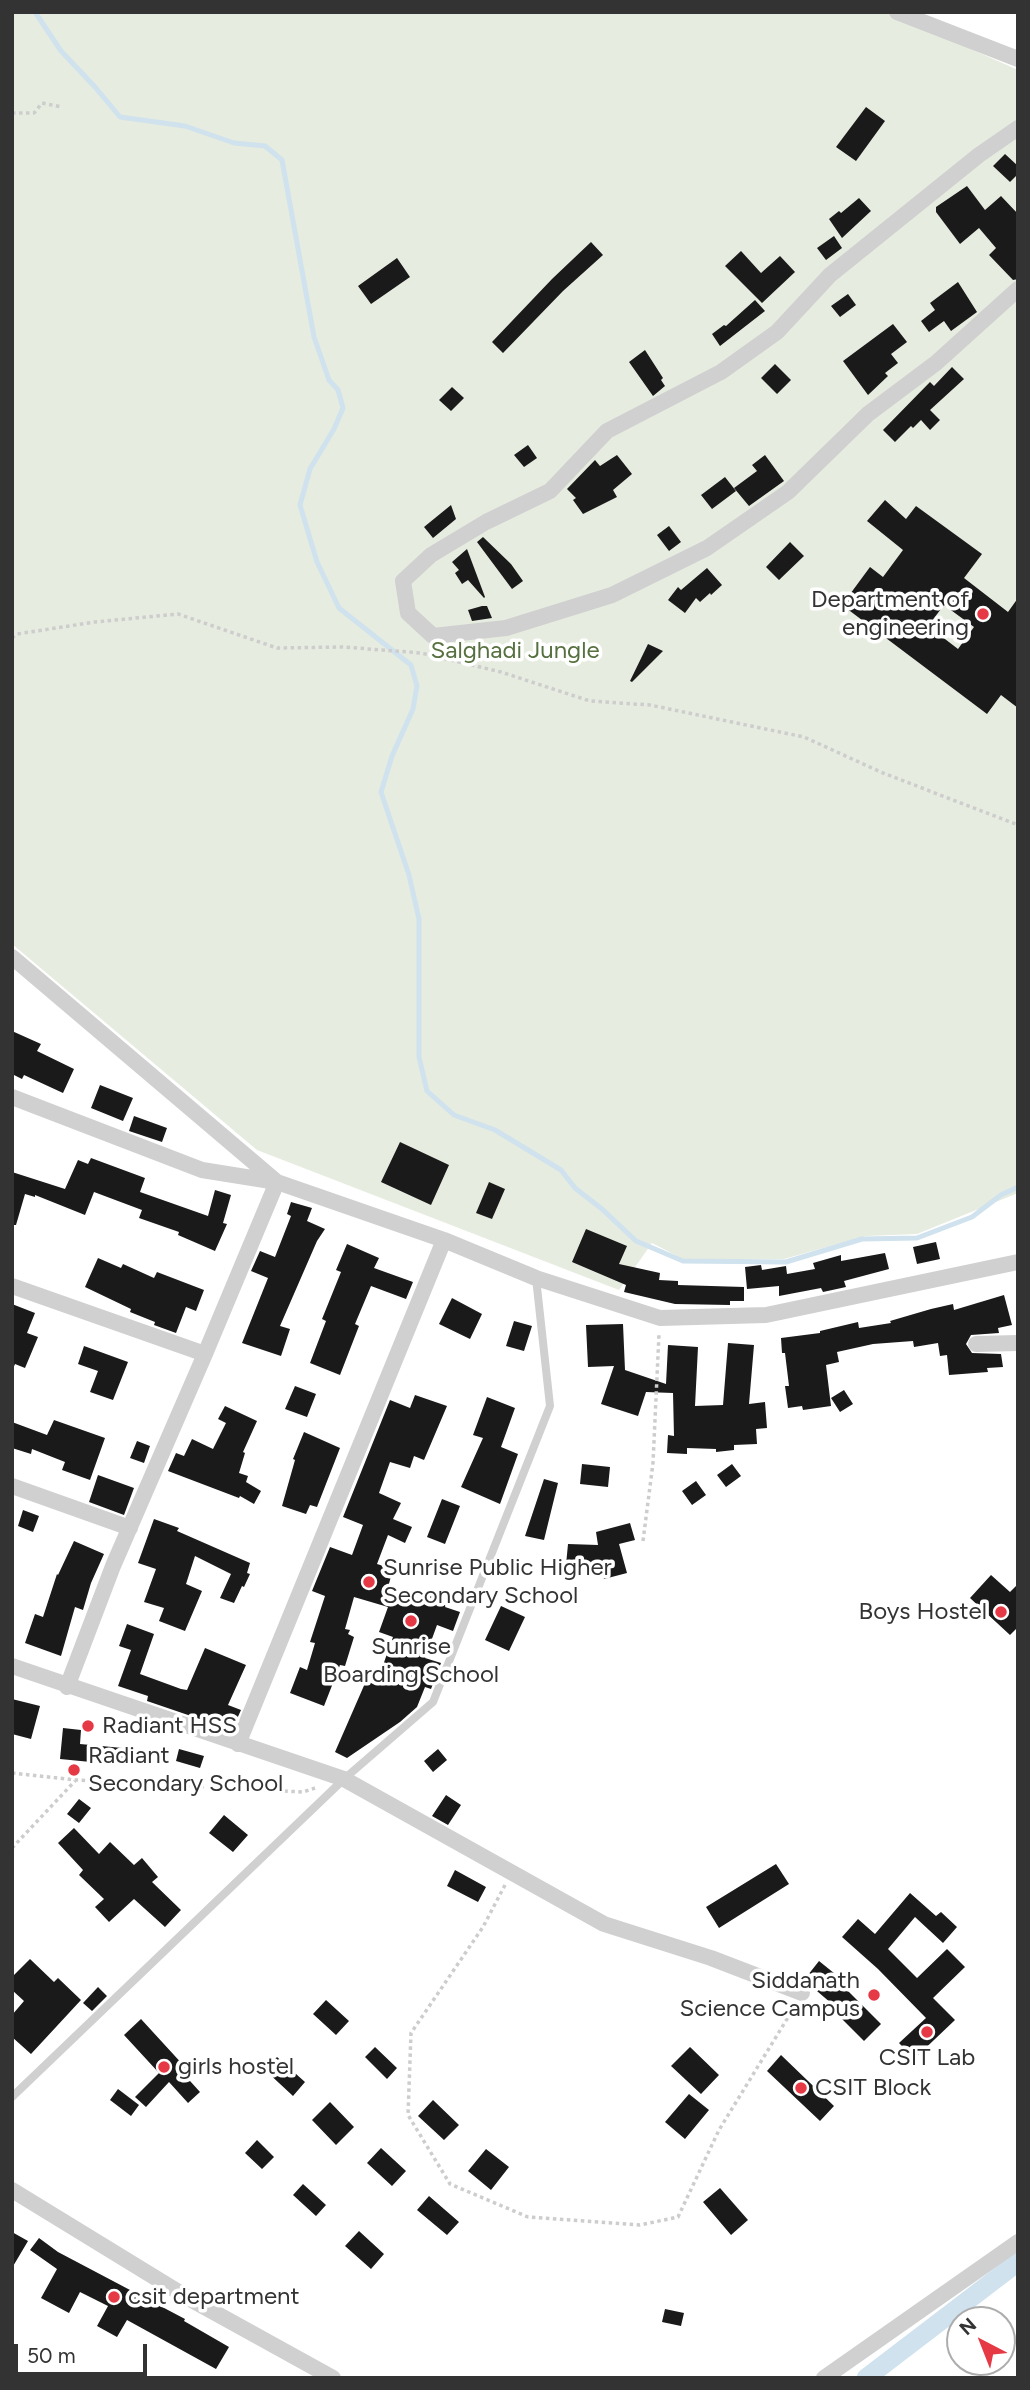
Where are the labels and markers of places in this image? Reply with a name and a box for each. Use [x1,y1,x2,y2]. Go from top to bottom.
place label: Department of engineering [811,586,969,642]
marker: Department of engineering [975,606,991,622]
place label: Sunrise Public Higher Secondary School [383,1554,612,1610]
marker: Sunrise Public Higher Secondary School [361,1574,377,1590]
place label: Boys Hostel [858,1598,987,1626]
marker: Boys Hostel [993,1604,1009,1620]
marker: Sunrise Boarding School [403,1613,419,1629]
place label: Sunrise Boarding School [323,1633,499,1689]
place label: Radiant HSS [102,1712,237,1740]
marker: Radiant HSS [80,1718,96,1734]
place label: Radiant Secondary School [88,1742,283,1798]
marker: Radiant Secondary School [66,1762,82,1778]
place label: Siddanath Science Campus [679,1967,860,2023]
marker: Siddanath Science Campus [866,1987,882,2003]
marker: CSIT Lab [919,2024,935,2040]
place label: CSIT Lab [879,2044,975,2072]
place label: girls hostel [178,2053,294,2081]
marker: girls hostel [156,2059,172,2075]
place label: CSIT Block [815,2074,931,2102]
marker: CSIT Block [793,2080,809,2096]
place label: csit department [128,2283,300,2311]
marker: csit department [106,2289,122,2305]

